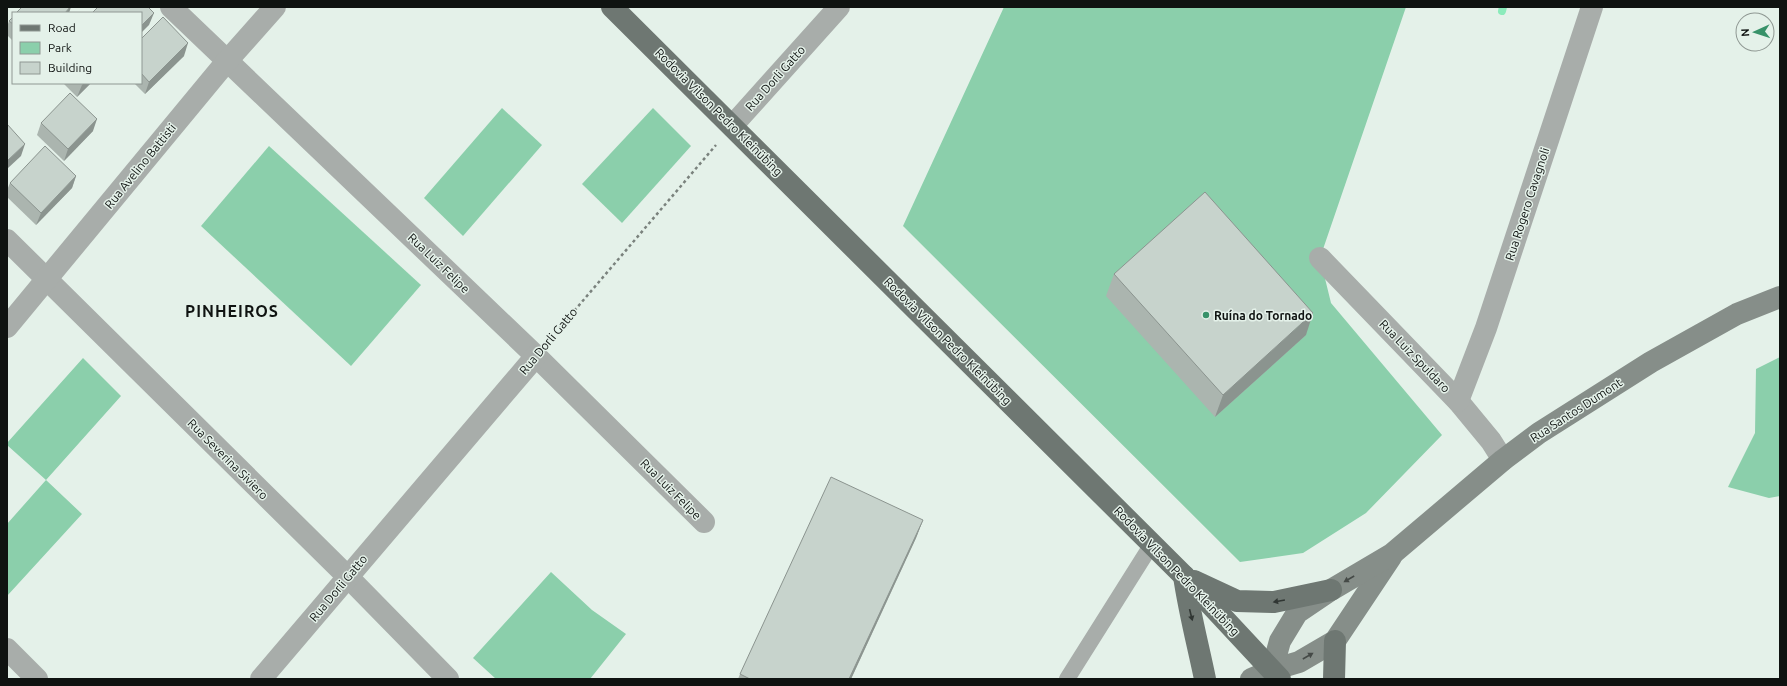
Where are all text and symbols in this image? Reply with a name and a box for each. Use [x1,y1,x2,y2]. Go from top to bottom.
legend [12,12,142,84]
north arrow [1735,12,1775,52]
text: Road [48,21,76,34]
text: N [1739,28,1751,37]
text: Park [48,41,72,54]
street label: Rua Dorli Gatto [743,43,807,113]
street label: Rodovia Vilson Pedro Kleinübing [653,46,785,178]
text: Building [48,61,92,74]
street label: Rua Avelino Battisti [102,121,178,211]
street label: Rua Rogero Cavagnoli [1503,146,1551,262]
street label: Rua Luiz Felipe [406,231,472,295]
street label: Rodovia Vilson Pedro Kleinübing [882,275,1014,407]
district label: PINHEIROS [185,302,279,320]
street label: Rua Dorli Gatto [516,305,580,377]
place label: Ruína do Tornado [1214,309,1312,322]
marker: Ruína do Tornado [1201,310,1211,320]
street label: Rua Luiz Spuldaro [1377,317,1453,395]
street label: Rua Santos Dumont [1528,375,1624,444]
street label: Rua Severina Siviero [185,416,271,502]
street label: Rua Luiz Felipe [638,456,704,522]
street label: Rodovia Vilson Pedro Kleinübing [1112,504,1242,638]
street label: Rua Dorli Gatto [306,552,370,624]
one-way arrow [1343,575,1355,582]
one-way arrow [1273,598,1285,604]
one-way arrow [1188,609,1194,621]
one-way arrow [1303,653,1314,660]

